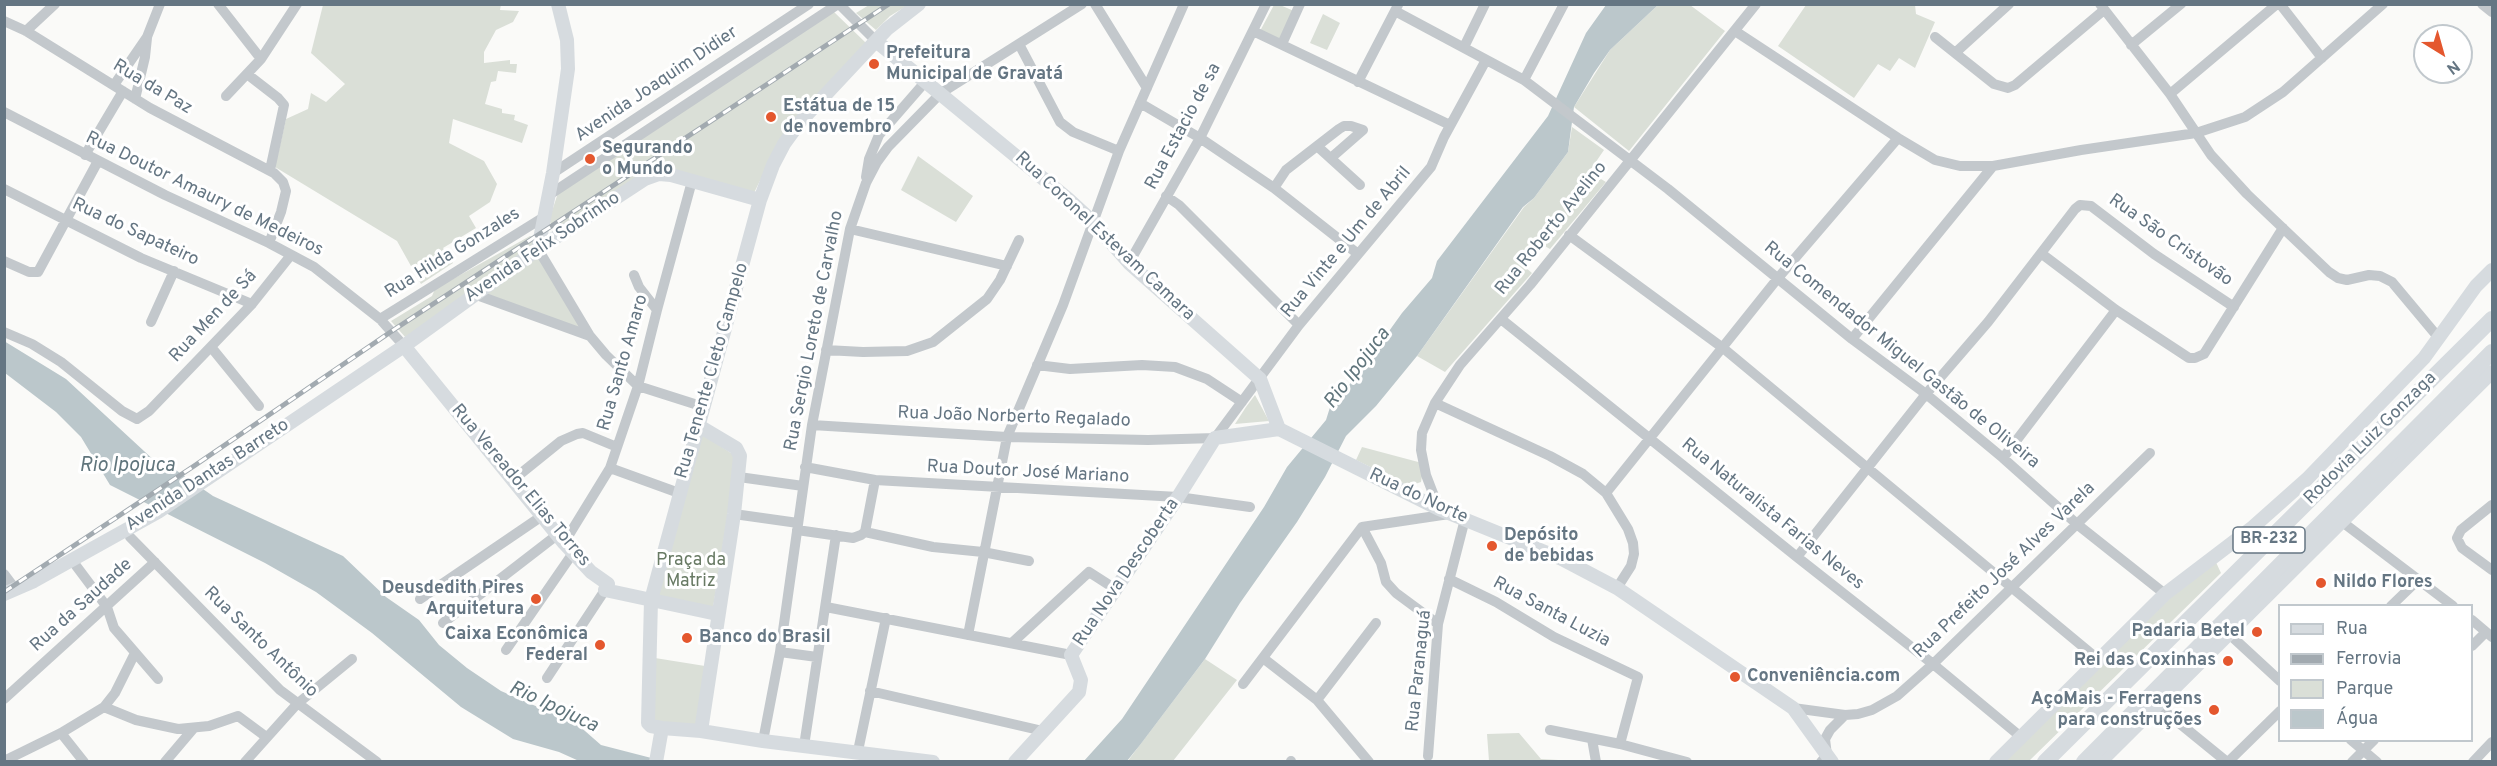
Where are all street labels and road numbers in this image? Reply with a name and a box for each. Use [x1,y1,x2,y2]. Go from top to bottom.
street label: Avenida Joaquim Didier [572,23,742,147]
street label: Rua da Paz [108,56,196,120]
street label: Rua Estacio de sa [1142,60,1226,194]
street label: Rua Doutor Amaury de Medeiros [82,128,326,262]
street label: Rua Coronel Estevam Camara [1010,148,1198,326]
street label: Rua Roberto Avelino [1492,158,1612,300]
street label: Rua Vinte e Um de Abril [1277,163,1417,323]
street label: Avenida Felix Sobrinho [461,188,625,308]
street label: Rua São Cristovão [2104,190,2236,292]
street label: Rua do Sapateiro [68,194,202,272]
street label: Rua Hilda Gonzales [382,204,524,304]
street label: Rua Sergio Loreto de Carvalho [781,209,849,453]
street label: Rua Comendador Miguel Gastão de Oliveira [1759,238,2043,474]
street label: Rua Tenente Cleto Campelo [672,261,754,481]
street label: Rua Men de Sá [166,266,262,368]
street label: Rua Santo Amaro [594,292,654,434]
street label: Rodovia Luiz Gonzaga [2300,368,2442,510]
street label: Rua Vereador Elias Torres [446,400,594,572]
street label: Rua João Norberto Regalado [897,403,1131,433]
street label: Avenida Dantas Barreto [122,415,294,537]
street label: Rua Naturalista Farias Neves [1676,435,1868,595]
street label: Rua Doutor José Mariano [926,457,1130,489]
street label: Rua do Norte [1365,465,1471,529]
street label: Rua Prefeito José Alves Varela [1910,478,2100,664]
street label: Rua Nova Descoberta [1070,495,1184,651]
road number: BR-232 [2233,527,2305,553]
street label: Rua da Saudade [27,555,137,657]
street label: Rua Santa Luzia [1489,573,1613,653]
street label: Rua Santo Antônio [198,583,322,703]
street label: Rua Paranaguá [1403,609,1437,733]

